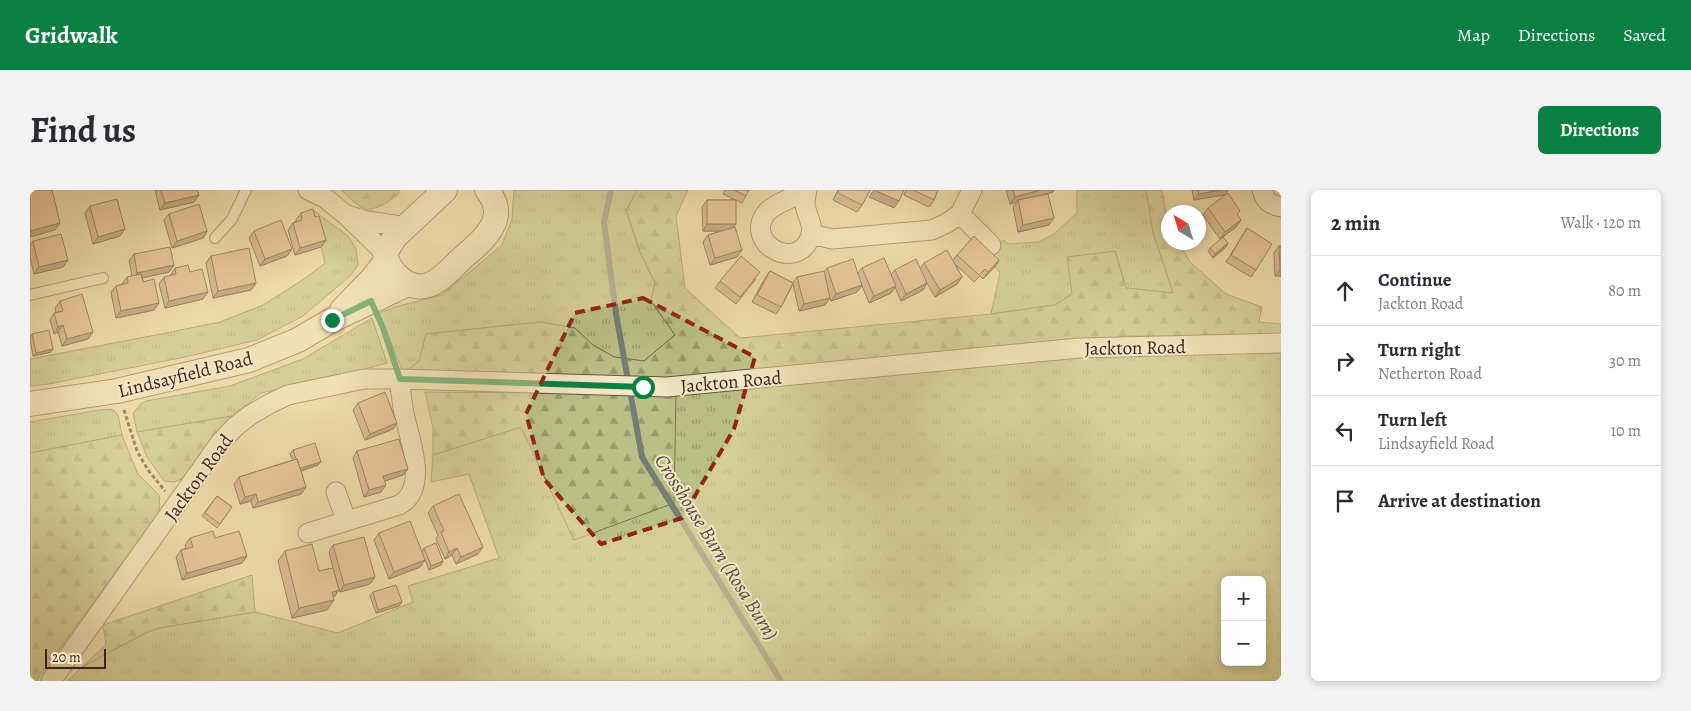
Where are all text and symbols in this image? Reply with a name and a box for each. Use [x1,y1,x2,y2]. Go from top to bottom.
text: Gridwalk [25,19,118,51]
text: Map [1457,23,1490,47]
text: Directions [1518,23,1595,47]
text: Saved [1623,23,1666,47]
text: Find us [30,106,136,154]
button: Directions [1538,106,1661,154]
north arrow [1161,205,1206,250]
text: 2 min [1331,209,1380,237]
text: Walk · 120 m [1560,212,1641,234]
text: Continue [1378,267,1452,293]
icon: ahead [1331,277,1359,305]
text: 80 m [1608,280,1641,302]
text: Jackton Road [1378,293,1463,315]
route end [321,309,344,332]
street label: Jackton Road [1084,334,1187,362]
text: Turn right [1378,337,1460,363]
street label: Lindsayfield Road [115,345,256,404]
icon: right [1331,347,1359,375]
text: 30 m [1609,350,1641,372]
text: Netherton Road [1378,363,1482,385]
street label: Jackton Road [679,365,784,399]
route start [632,376,655,399]
text: Turn left [1378,407,1447,433]
icon: left [1331,417,1359,445]
text: 10 m [1611,420,1641,442]
street label: Jackton Road [158,428,240,526]
text: Lindsayfield Road [1378,433,1494,455]
water label: Crosshouse Burn (Rosa Burn) [648,449,785,646]
icon: arrive [1331,487,1359,515]
text: Arrive at destination [1378,488,1541,514]
map controls [1221,576,1266,666]
button: + [1221,576,1266,621]
button: − [1221,621,1266,666]
scale bar [45,646,106,669]
text: 20 m [52,648,81,667]

